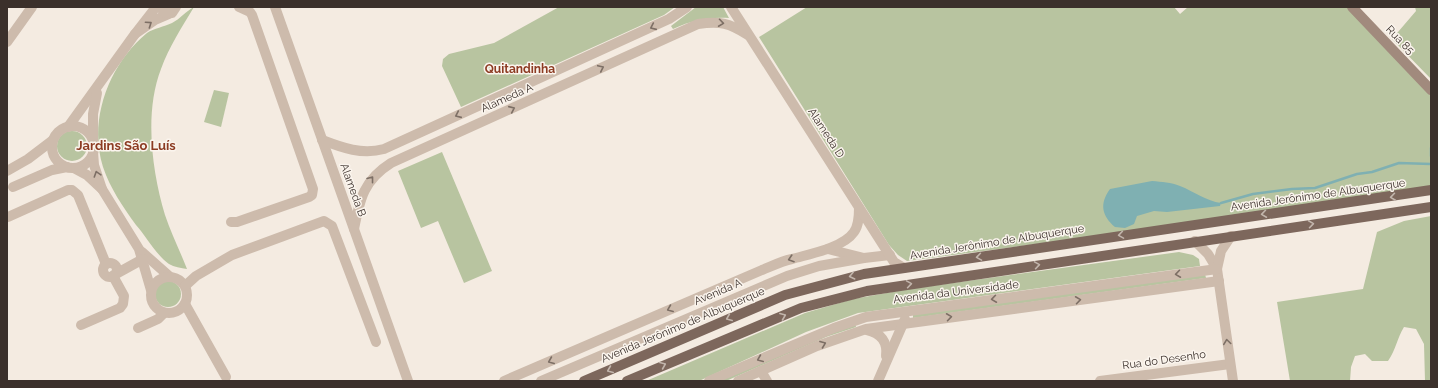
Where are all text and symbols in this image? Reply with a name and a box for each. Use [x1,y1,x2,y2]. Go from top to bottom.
one-way arrow [718,18,725,27]
one-way arrow [145,21,152,29]
one-way arrow [650,22,658,30]
street label: Rua 85 [1383,23,1417,57]
district label: Quitandinha [485,62,555,76]
one-way arrow [598,65,605,73]
street label: Alameda A [479,81,536,115]
one-way arrow [507,106,515,114]
street label: Alameda D [805,106,847,160]
one-way arrow [455,110,463,118]
district label: Jardins São Luís [76,138,176,153]
street label: Alameda B [337,161,369,219]
one-way arrow [93,170,102,177]
street label: Avenida Jerônimo de Albuquerque [1230,176,1407,214]
one-way arrow [367,177,374,184]
one-way arrow [1390,192,1396,201]
one-way arrow [1261,209,1267,218]
one-way arrow [1308,220,1314,229]
street label: Avenida Jerônimo de Albuquerque [909,222,1086,262]
one-way arrow [1118,230,1124,239]
one-way arrow [976,252,982,261]
one-way arrow [787,254,794,263]
one-way arrow [1034,261,1041,270]
one-way arrow [1175,270,1181,279]
one-way arrow [849,272,855,280]
street label: Avenida A [692,276,744,308]
street label: Avenida da Universidade [893,278,1020,306]
one-way arrow [906,280,912,289]
street label: Avenida Jerônimo de Albuquerque [599,284,767,365]
one-way arrow [991,294,997,303]
one-way arrow [1075,296,1081,305]
one-way arrow [667,304,674,312]
one-way arrow [780,312,787,320]
one-way arrow [946,313,952,322]
one-way arrow [726,314,733,322]
one-way arrow [1223,339,1232,345]
one-way arrow [818,341,826,349]
street label: Rua do Desenho [1121,348,1207,372]
one-way arrow [757,354,764,362]
one-way arrow [548,356,556,364]
one-way arrow [660,362,667,370]
one-way arrow [607,365,614,373]

